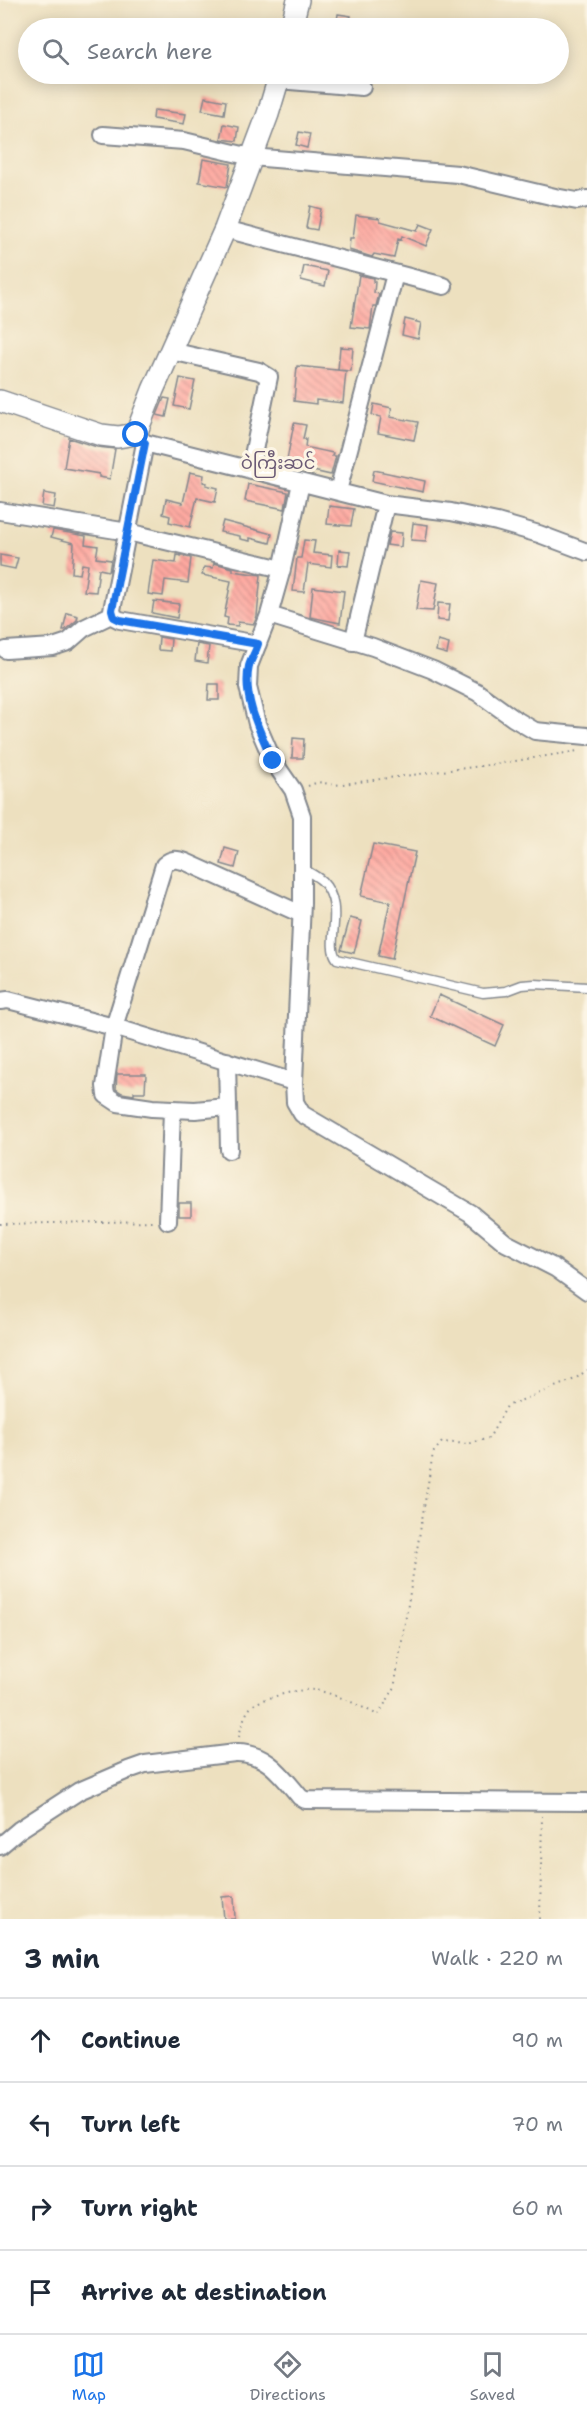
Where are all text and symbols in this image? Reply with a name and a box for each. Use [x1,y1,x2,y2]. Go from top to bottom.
search box [18,18,569,84]
icon: search [39,35,72,68]
text: Search here [87,37,213,66]
route start [122,421,148,447]
district label: ဝဲကြီးဆင် [241,449,315,478]
route end [259,747,285,773]
text: 3 min [24,1941,100,1976]
text: Walk · 220 m [431,1945,563,1971]
icon: ahead [24,2024,57,2057]
text: Continue [81,2026,181,2055]
text: 90 m [511,2027,563,2053]
icon: left [24,2108,57,2141]
text: Turn left [81,2110,180,2139]
text: 70 m [511,2111,563,2137]
icon: right [24,2192,57,2225]
text: Turn right [81,2194,198,2223]
text: 60 m [511,2195,563,2221]
icon: arrive [24,2276,57,2309]
text: Arrive at destination [81,2278,327,2307]
tab: Map [72,2348,106,2405]
tab: Directions [250,2348,326,2405]
tab: Saved [470,2348,515,2405]

